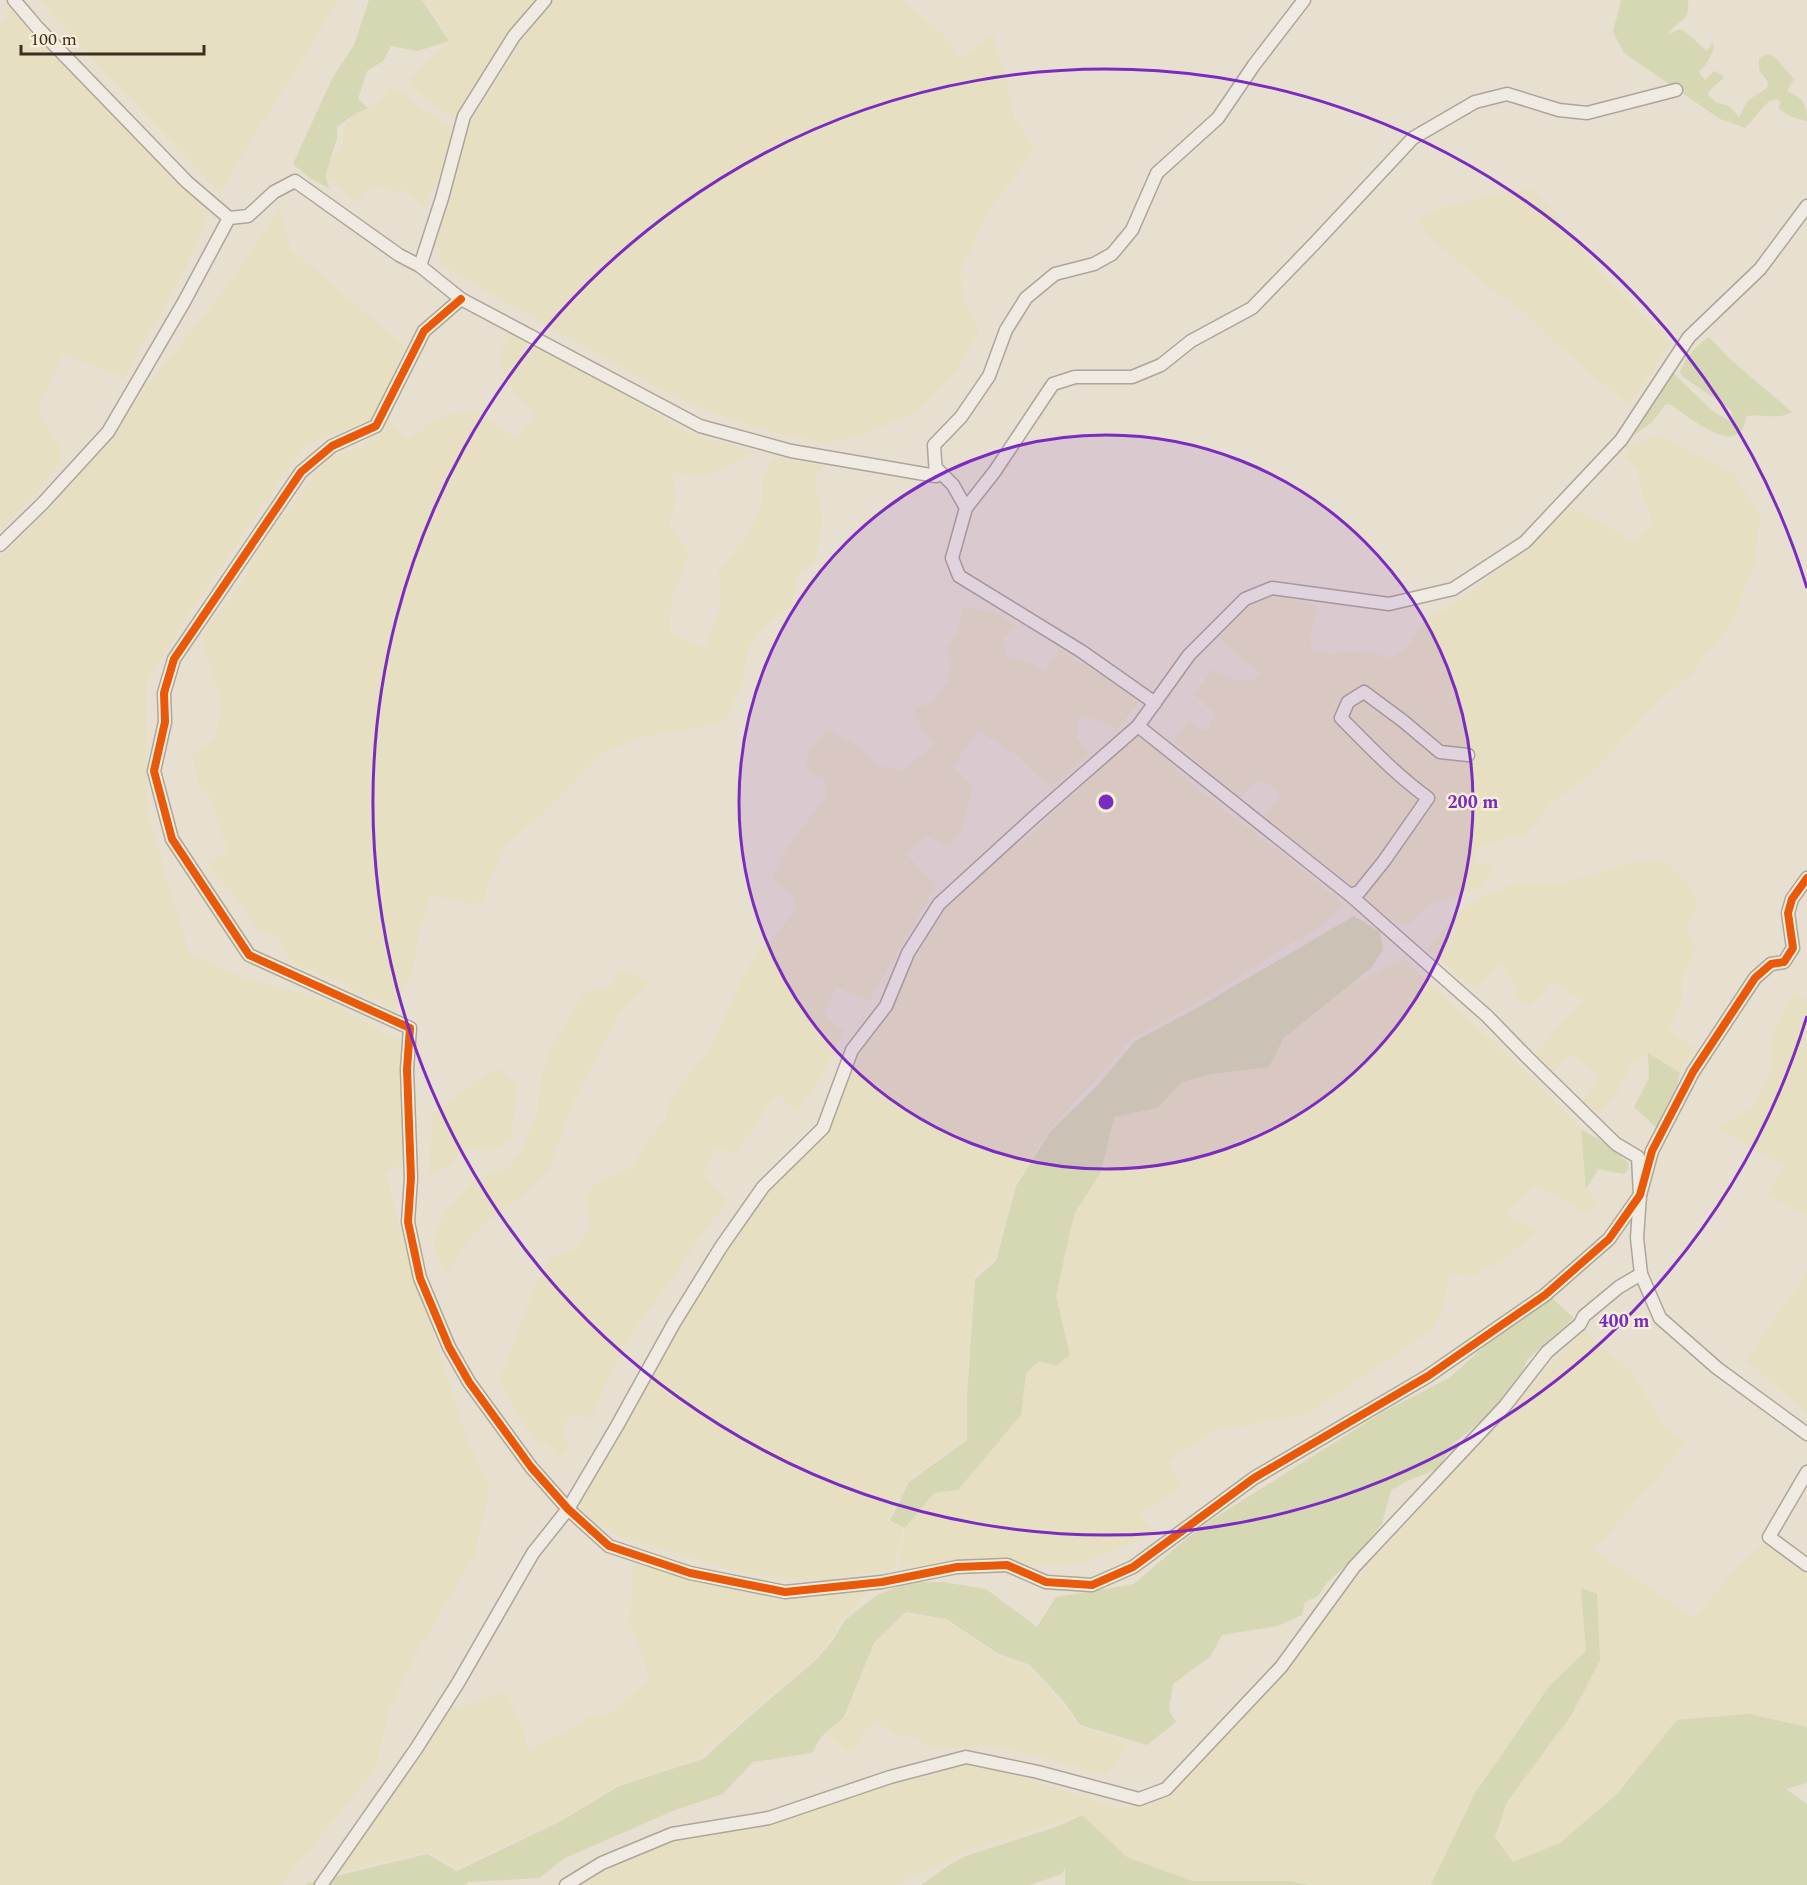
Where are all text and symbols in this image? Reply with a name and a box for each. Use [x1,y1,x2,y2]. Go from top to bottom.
scale bar [21,18,204,56]
text: 100 m [30,26,77,53]
text: 200 m [1447,789,1499,816]
centre of rings [1096,792,1116,812]
text: 400 m [1598,1308,1650,1335]

